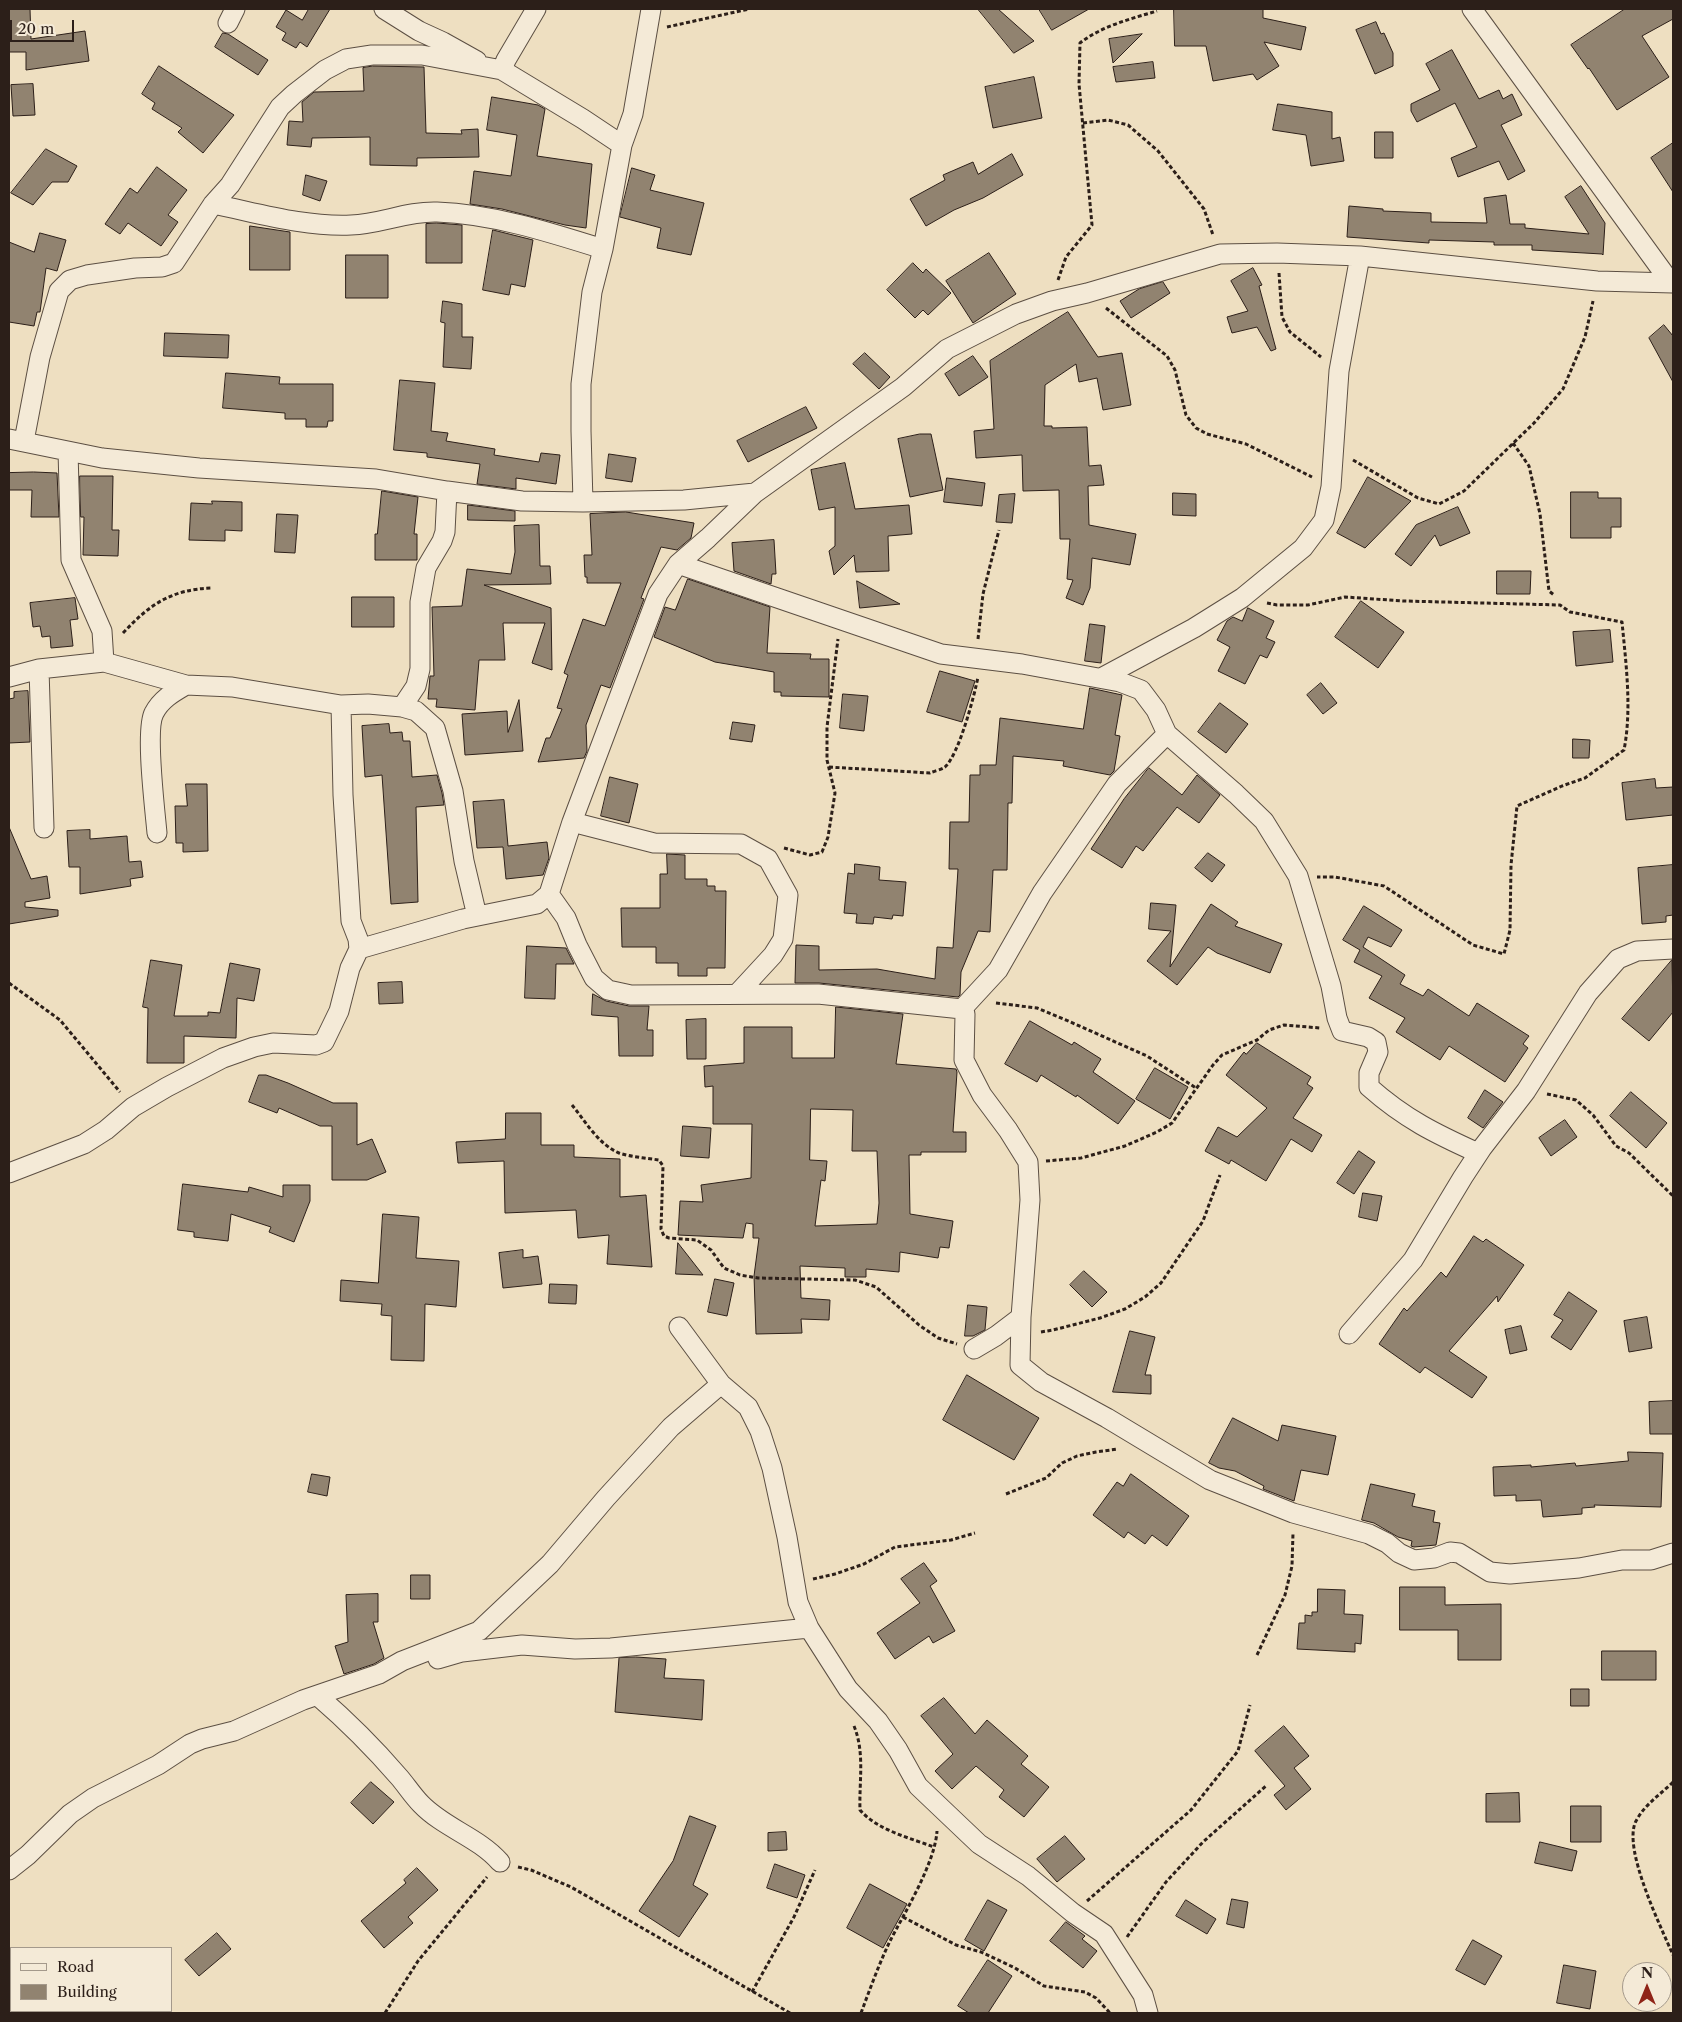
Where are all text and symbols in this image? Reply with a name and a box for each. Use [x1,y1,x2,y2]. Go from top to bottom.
scale bar [12,10,76,42]
text: 20 m [18,19,54,38]
legend [10,1947,172,2012]
text: Road [57,1957,94,1976]
north arrow [1622,1962,1672,2012]
text: N [1641,1964,1653,1982]
text: Building [57,1982,117,2001]

